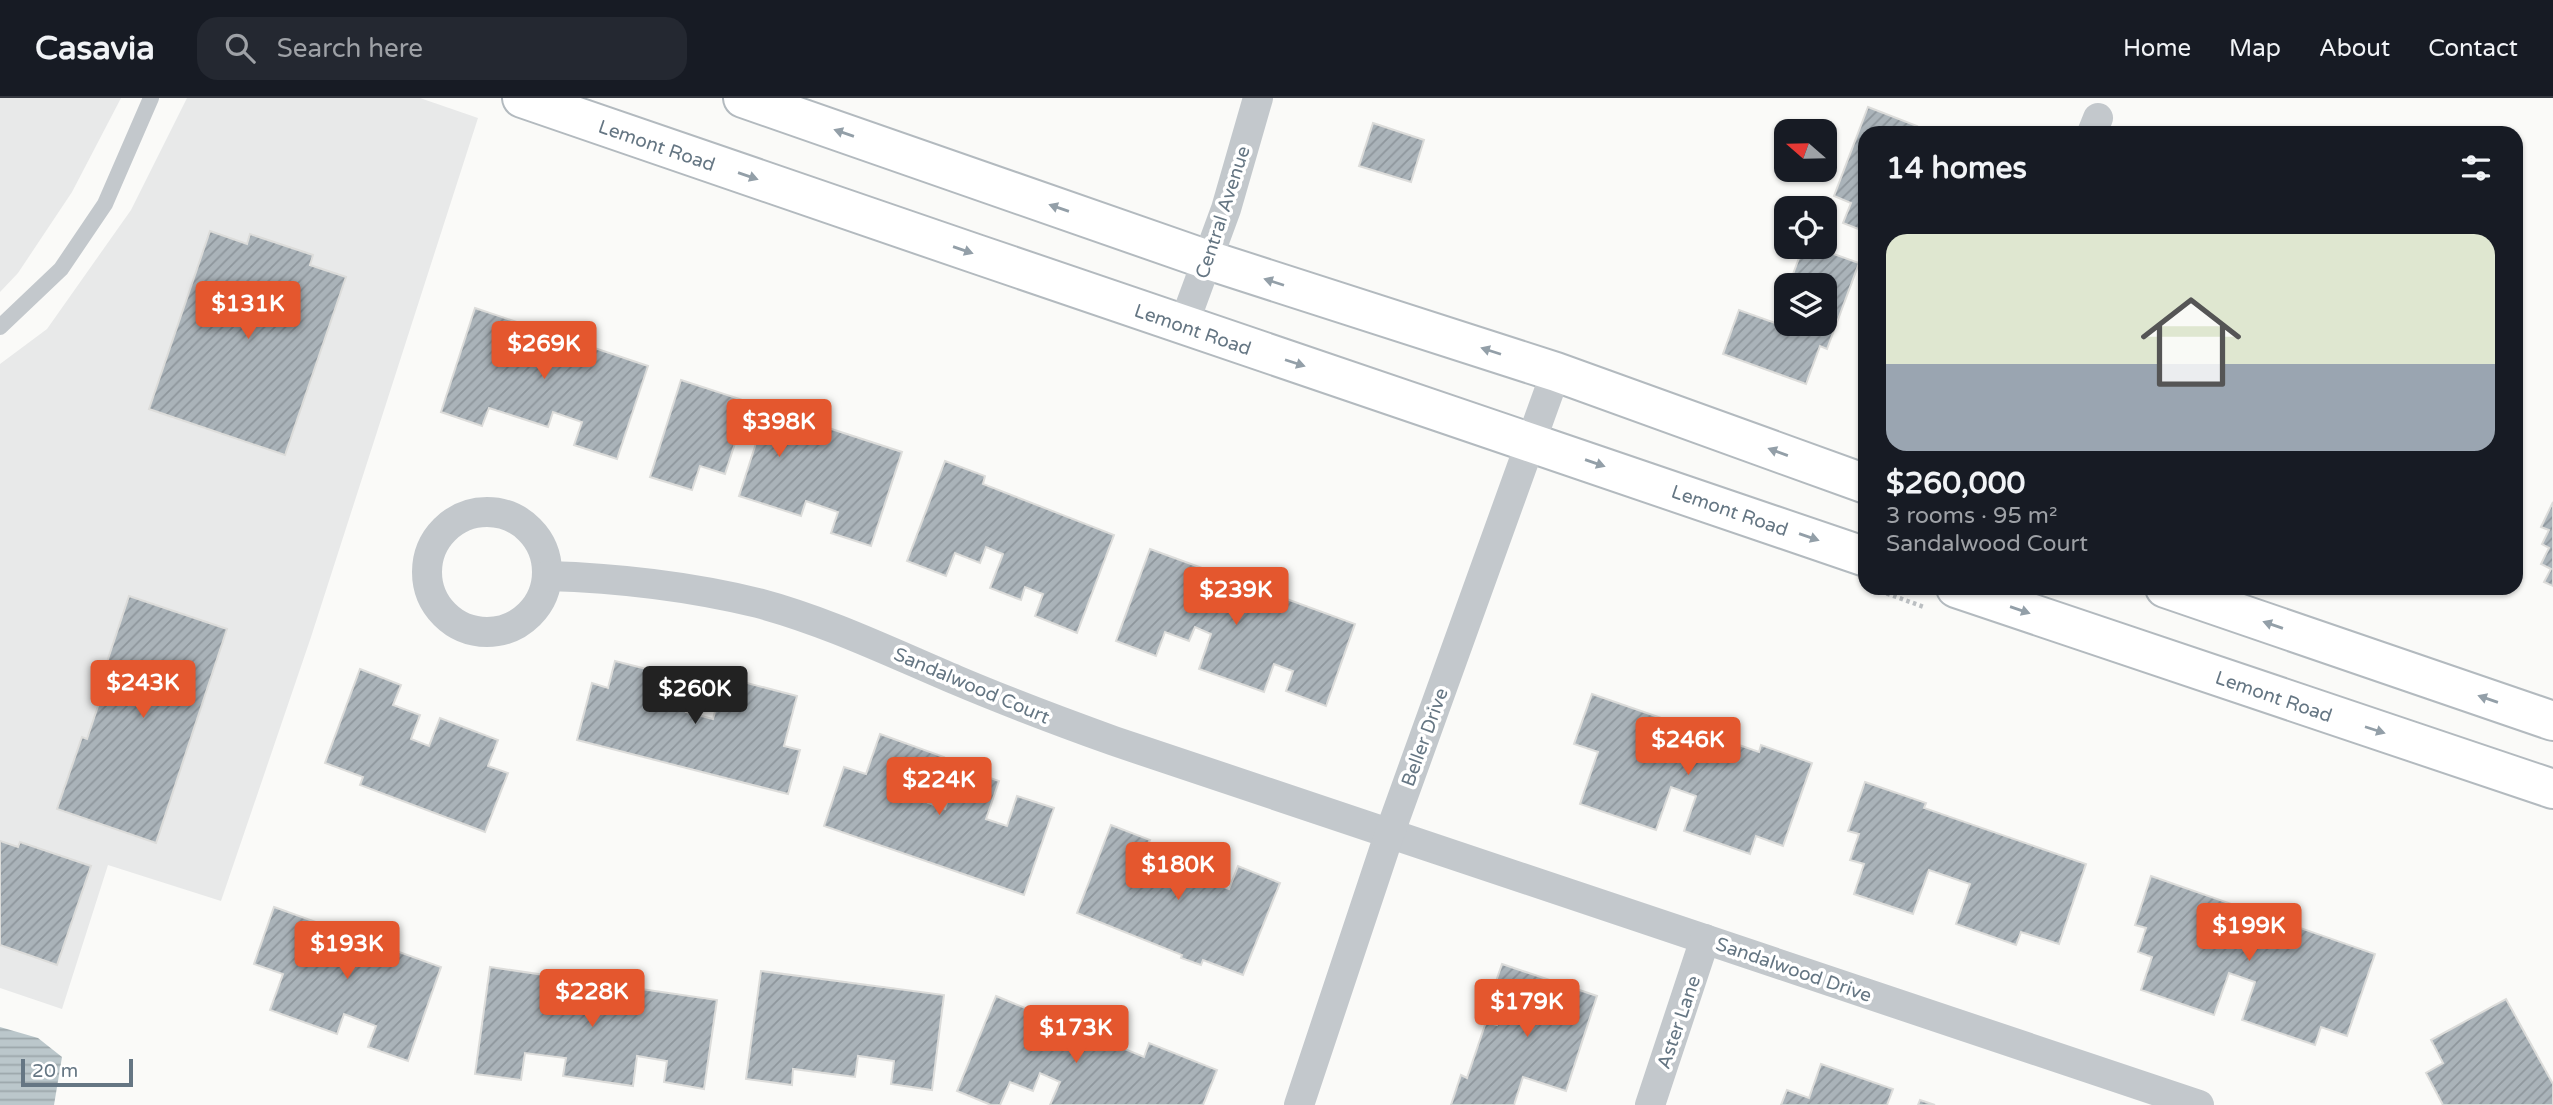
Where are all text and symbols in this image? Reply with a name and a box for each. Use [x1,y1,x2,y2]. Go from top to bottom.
search box [197,17,687,80]
text: Casavia [35,29,155,68]
icon: search [221,29,259,67]
text: Search here [277,33,423,64]
text: Home [2123,34,2191,63]
text: Map [2229,34,2281,63]
text: About [2319,34,2390,63]
text: Contact [2428,34,2518,63]
street label: Lemont Road [595,116,718,176]
north arrow [1774,119,1838,182]
map controls [1774,119,1837,336]
one-way arrow [833,127,854,138]
street label: Central Avenue [1191,143,1255,281]
icon: filters [2457,149,2495,187]
text: 14 homes [1886,150,2027,187]
one-way arrow [738,171,759,182]
button: locate [1774,196,1837,259]
one-way arrow [1048,202,1069,213]
one-way arrow [953,245,974,256]
button: layers [1774,273,1837,336]
one-way arrow [1263,276,1284,286]
icon: home [2128,279,2254,405]
pin: $131K [199,282,297,341]
text: $131K [212,290,284,318]
street label: Lemont Road [1131,300,1254,360]
pin: $269K [495,322,593,381]
text: $269K [508,330,580,358]
one-way arrow [1480,345,1501,356]
one-way arrow [1285,358,1306,368]
pin: $398K [730,400,828,459]
text: $398K [743,408,815,436]
one-way arrow [1768,447,1789,458]
one-way arrow [1584,458,1605,469]
text: $260,000 [1886,465,2025,502]
street label: Lemont Road [1668,481,1791,541]
text: 3 rooms · 95 m² [1886,502,2057,530]
text: Sandalwood Court [1886,530,2088,558]
one-way arrow [1799,532,1820,543]
pin: $239K [1187,568,1285,627]
text: $239K [1200,576,1272,604]
one-way arrow [2010,605,2031,616]
one-way arrow [2263,619,2284,630]
street label: Sandalwood Court [891,643,1053,729]
pin: $243K [94,660,192,720]
pin: $260K [646,666,744,726]
street label: Lemont Road [2212,667,2335,727]
text: $243K [107,669,179,697]
text: $260K [659,675,731,703]
street label: Beller Drive [1397,685,1453,790]
one-way arrow [2478,693,2499,704]
pin: $246K [1639,718,1737,777]
text: $246K [1652,726,1724,754]
one-way arrow [2364,726,2385,736]
pin: $224K [890,758,988,817]
text: $224K [903,766,975,794]
pin: $180K [1129,842,1227,902]
text: $180K [1142,851,1214,879]
pin: $199K [2200,904,2298,963]
text: $199K [2213,912,2285,940]
pin: $193K [298,922,396,981]
text: $193K [311,930,383,958]
street label: Sandalwood Drive [1713,933,1874,1007]
pin: $228K [543,970,641,1029]
street label: Aster Lane [1653,973,1705,1072]
text: $228K [556,978,628,1006]
pin: $179K [1478,979,1576,1039]
text: $179K [1491,988,1563,1016]
pin: $173K [1027,1006,1125,1065]
text: $173K [1040,1014,1112,1042]
scale bar [21,1056,133,1088]
text: 20 m [32,1060,78,1082]

